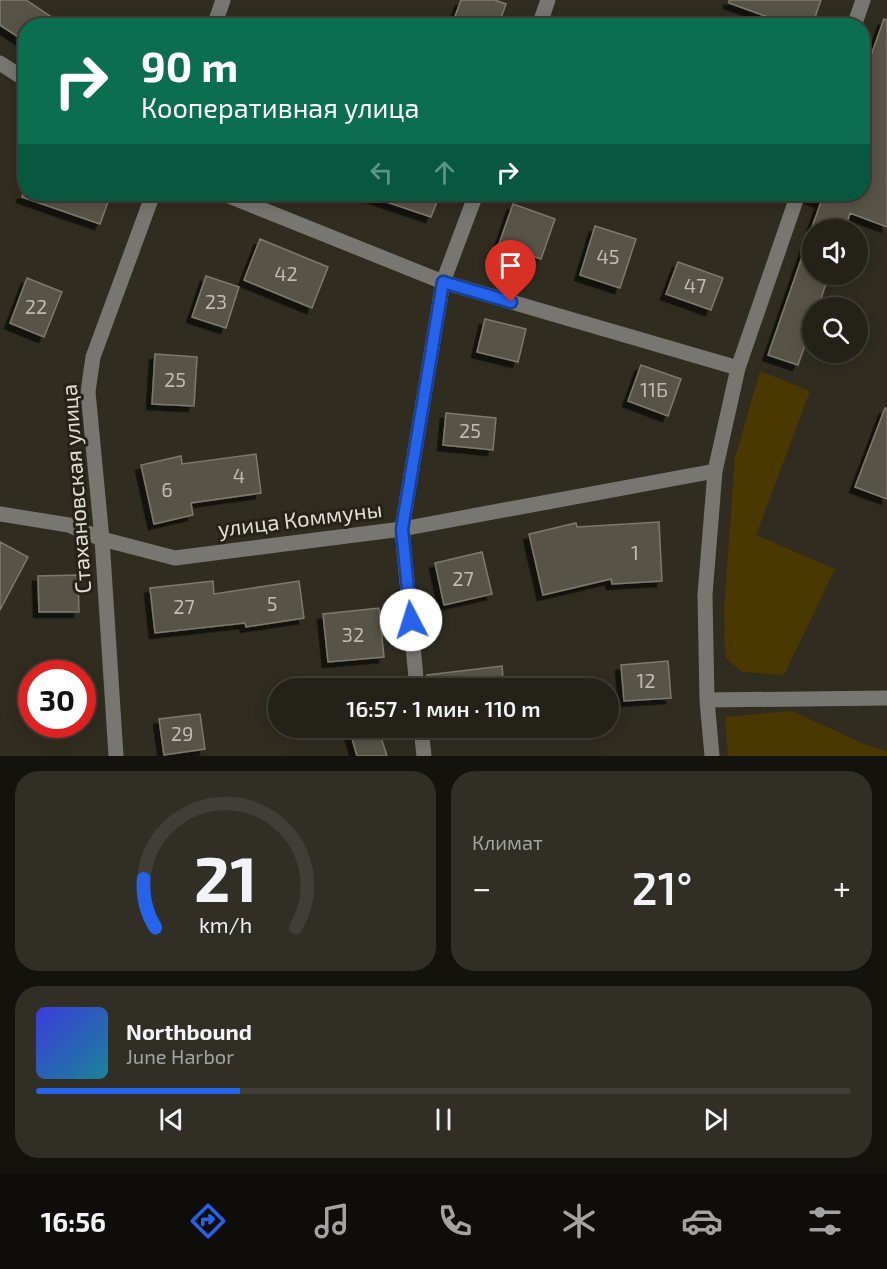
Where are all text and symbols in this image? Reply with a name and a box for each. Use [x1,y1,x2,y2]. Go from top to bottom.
text: 90 m [141,40,238,90]
icon: right [42,42,120,120]
text: Кооперативная улица [141,91,419,123]
icon: left [365,156,398,189]
icon: ahead [428,156,461,189]
icon: right [491,156,524,189]
map controls [802,219,868,363]
button: sound [802,219,868,285]
pin [485,240,536,302]
house number: 45 [596,244,620,268]
icon: arrive [494,249,527,282]
house number: 42 [274,261,298,285]
house number: 47 [684,273,706,297]
house number: 23 [205,289,227,313]
house number: 22 [25,294,47,318]
button: search [802,297,868,363]
house number: 25 [164,367,186,391]
house number: 11Б [640,377,668,401]
street label: Стахановская улица [55,383,96,595]
house number: 25 [459,418,481,442]
house number: 4 [233,463,245,487]
house number: 6 [161,477,173,501]
street label: улица Коммуны [216,495,384,542]
house number: 1 [631,540,639,564]
house number: 27 [452,566,474,590]
position arrow [379,588,443,652]
house number: 5 [267,591,277,615]
house number: 27 [173,594,195,618]
house number: 32 [342,622,364,646]
speed limit sign: 30 [18,660,96,738]
house number: 12 [636,668,656,692]
text: 16:57 · 1 мин · 110 m [346,695,541,721]
house number: 29 [171,721,193,745]
text: Климат [472,830,543,854]
text: 21 [194,840,257,915]
text: 21° [632,860,692,914]
text: − [472,867,491,907]
text: + [833,867,851,907]
text: km/h [199,912,252,937]
text: Northbound [126,1018,252,1044]
text: June Harbor [126,1044,234,1068]
icon: previous [155,1103,188,1136]
icon: pause [427,1103,460,1136]
icon: next [699,1103,732,1136]
icon: directions [187,1200,229,1242]
icon: music [311,1200,353,1242]
icon: phone [434,1200,476,1242]
icon: climate [558,1200,600,1242]
icon: car [681,1200,723,1242]
icon: filters [804,1200,846,1242]
text: 16:56 [41,1205,106,1237]

